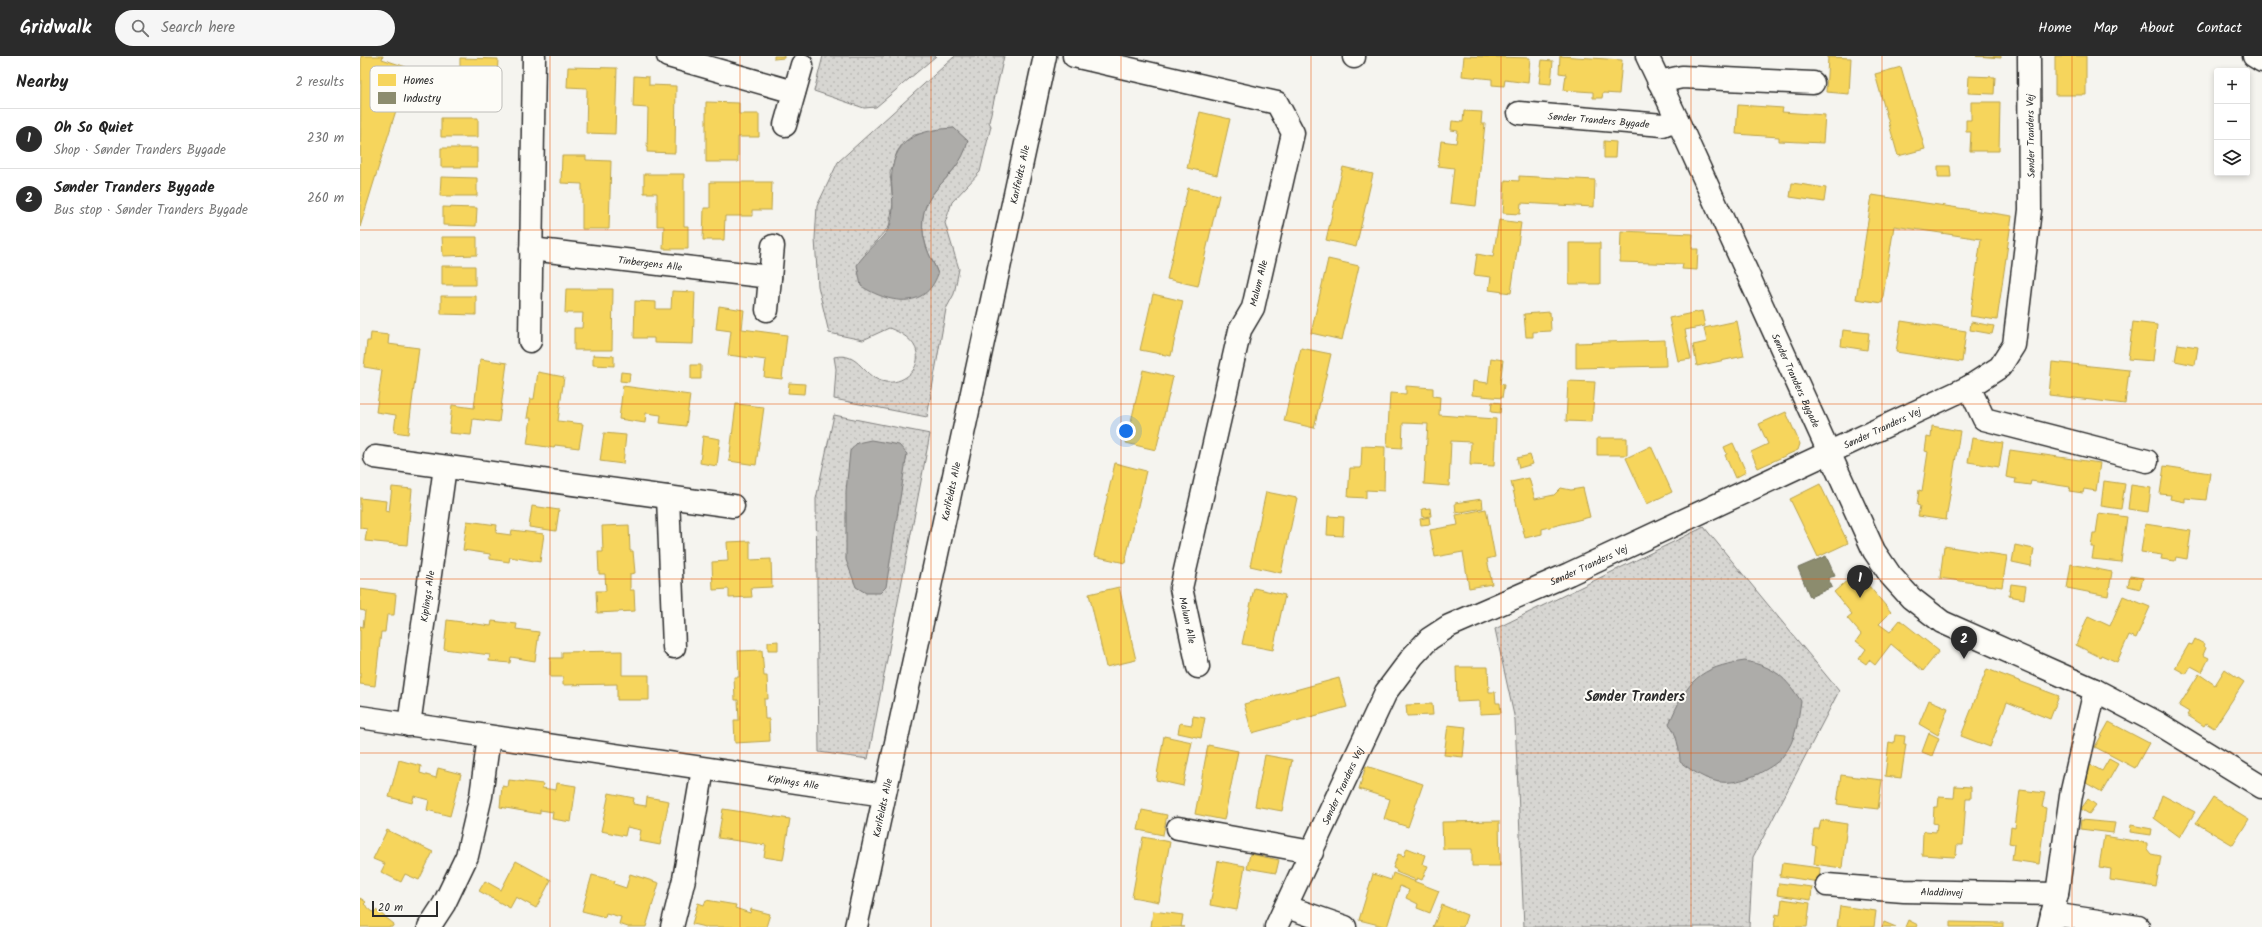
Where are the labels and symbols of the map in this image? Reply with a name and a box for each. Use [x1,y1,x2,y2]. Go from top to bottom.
legend [370,66,502,112]
text: Homes [403,72,434,90]
text: Industry [403,90,442,108]
street label: Sønder Tranders Vej [2022,93,2040,178]
street label: Sønder Tranders Bygade [1547,108,1651,133]
street label: Karlfeldts Alle [1006,143,1035,206]
street label: Tinbergens Alle [617,252,684,276]
street label: Malum Alle [1245,258,1273,308]
street label: Sønder Tranders Bygade [1767,331,1824,431]
street label: Sønder Tranders Vej [1841,403,1924,454]
your location [1116,421,1136,441]
street label: Karlfeldts Alle [937,460,966,522]
street label: Sønder Tranders Vej [1547,541,1631,590]
pin: 1 [1847,565,1873,598]
street label: Kiplings Alle [416,569,440,623]
street label: Malum Alle [1174,596,1200,646]
pin: 2 [1951,626,1977,659]
district label: Sønder Tranders [1585,686,1686,708]
street label: Sønder Tranders Vej [1318,744,1368,828]
street label: Kiplings Alle [766,771,820,794]
street label: Karlfeldts Alle [869,777,897,839]
street label: Aladdinvej [1920,884,1963,901]
scale bar [372,899,438,918]

